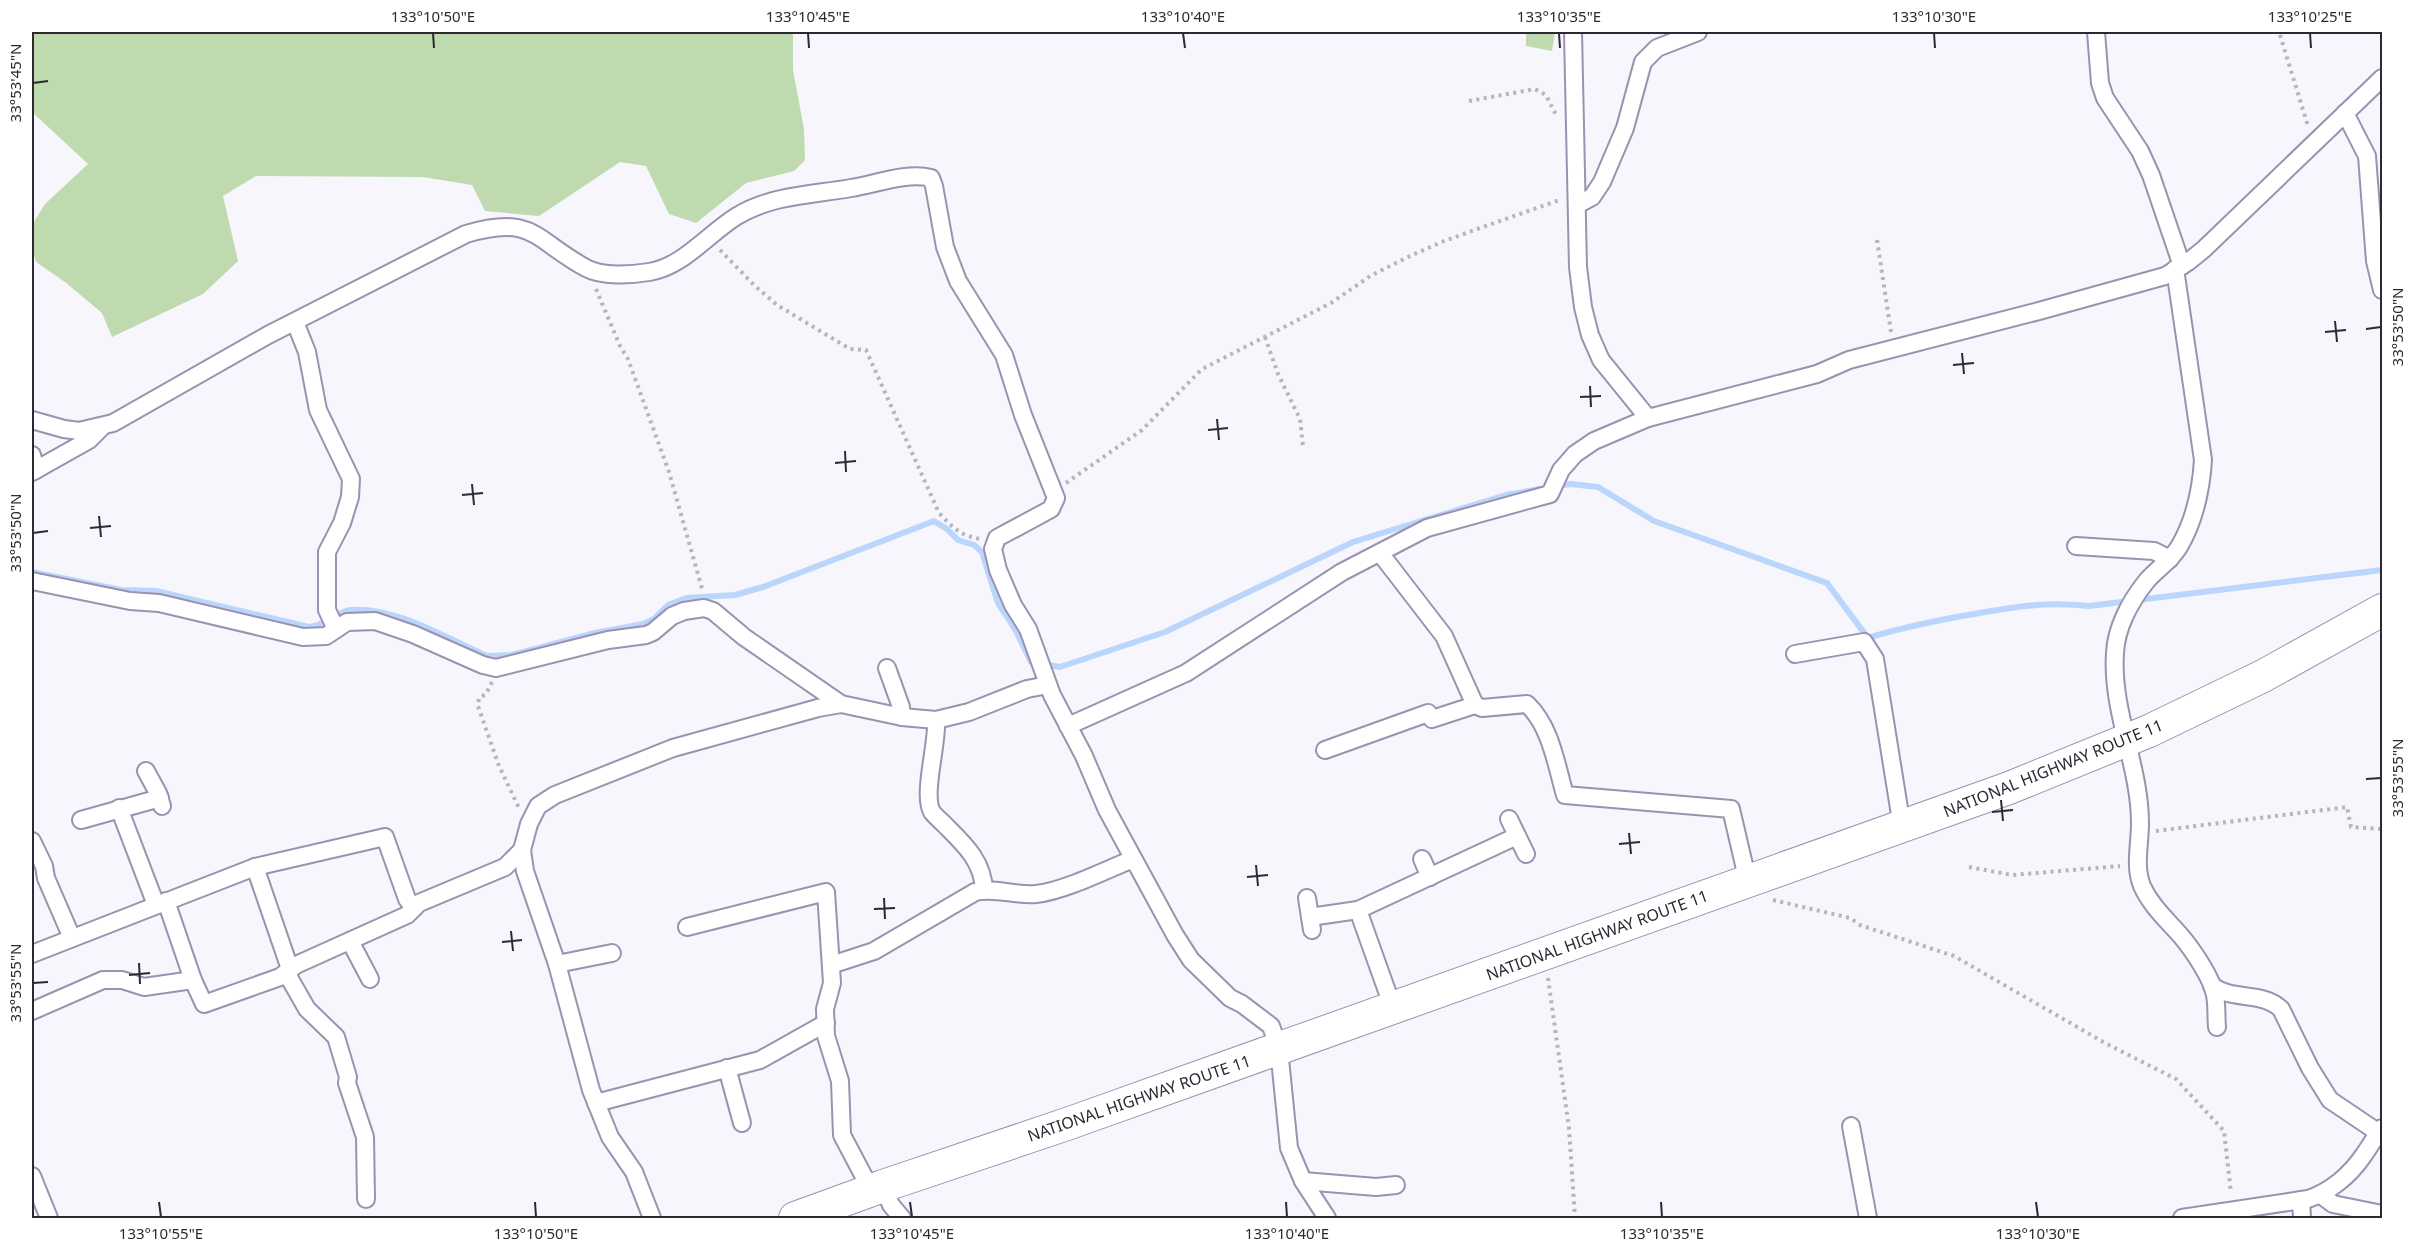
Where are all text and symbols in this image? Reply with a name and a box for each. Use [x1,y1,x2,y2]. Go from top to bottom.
text: 133°10'50"E [391,6,475,26]
text: 133°10'45"E [766,6,850,26]
text: 133°10'40"E [1141,6,1225,26]
text: 133°10'35"E [1517,6,1601,26]
text: 133°10'30"E [1892,6,1976,26]
text: 133°10'25"E [2268,6,2352,26]
text: 33°53'45"N [5,44,25,122]
text: 33°53'50"N [2387,288,2407,366]
text: 33°53'50"N [5,494,25,572]
street label: NATIONAL HIGHWAY ROUTE 11 [1940,714,2166,822]
text: 33°53'55"N [2387,739,2407,817]
street label: NATIONAL HIGHWAY ROUTE 11 [1483,884,1711,986]
text: 33°53'55"N [5,944,25,1022]
street label: NATIONAL HIGHWAY ROUTE 11 [1024,1049,1254,1147]
text: 133°10'55"E [119,1223,203,1243]
text: 133°10'50"E [494,1223,578,1243]
text: 133°10'45"E [870,1223,954,1243]
text: 133°10'40"E [1245,1223,1329,1243]
text: 133°10'35"E [1620,1223,1704,1243]
text: 133°10'30"E [1996,1223,2080,1243]

